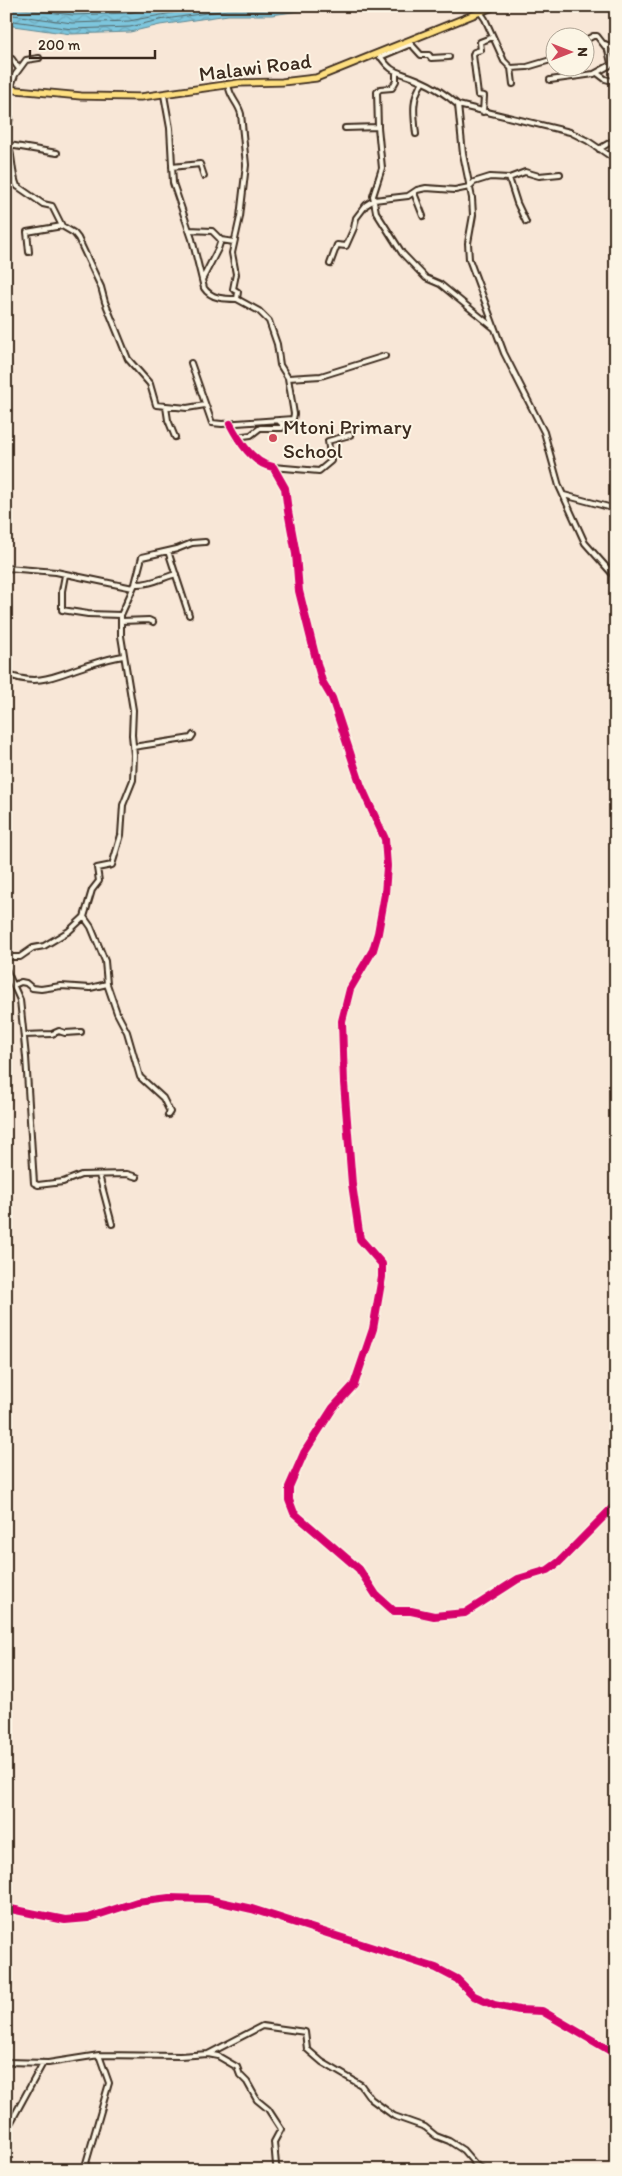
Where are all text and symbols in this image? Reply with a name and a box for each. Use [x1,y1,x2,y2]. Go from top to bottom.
scale bar [30,28,155,60]
north arrow [544,28,594,78]
text: 200 m [38,36,81,54]
text: N [574,47,591,57]
street label: Malawi Road [197,48,313,86]
place label: Mtoni Primary School [283,414,412,463]
marker: Mtoni Primary School [267,432,279,444]

